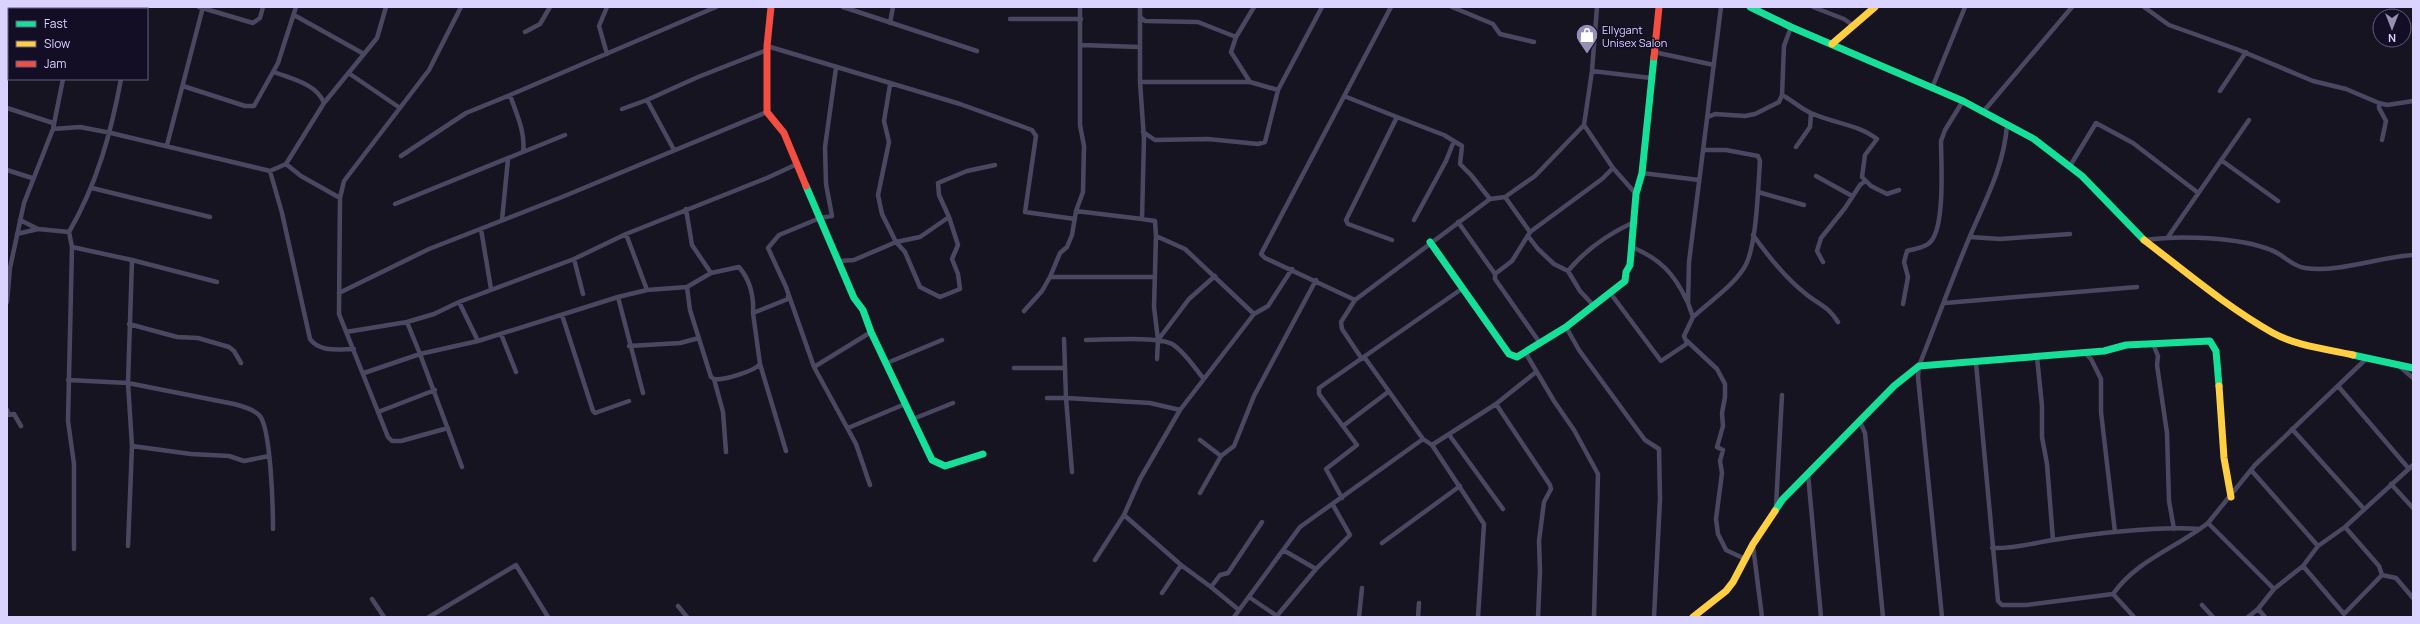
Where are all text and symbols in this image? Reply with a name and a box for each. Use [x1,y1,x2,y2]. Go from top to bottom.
legend [8,8,148,80]
north arrow [2372,8,2412,48]
text: Fast [44,15,68,32]
shop icon: Ellygant Unisex Salon [1574,22,1600,55]
place label: Ellygant Unisex Salon [1602,22,1667,50]
text: N [2388,31,2396,46]
text: Slow [44,35,70,52]
text: Jam [44,55,66,72]

